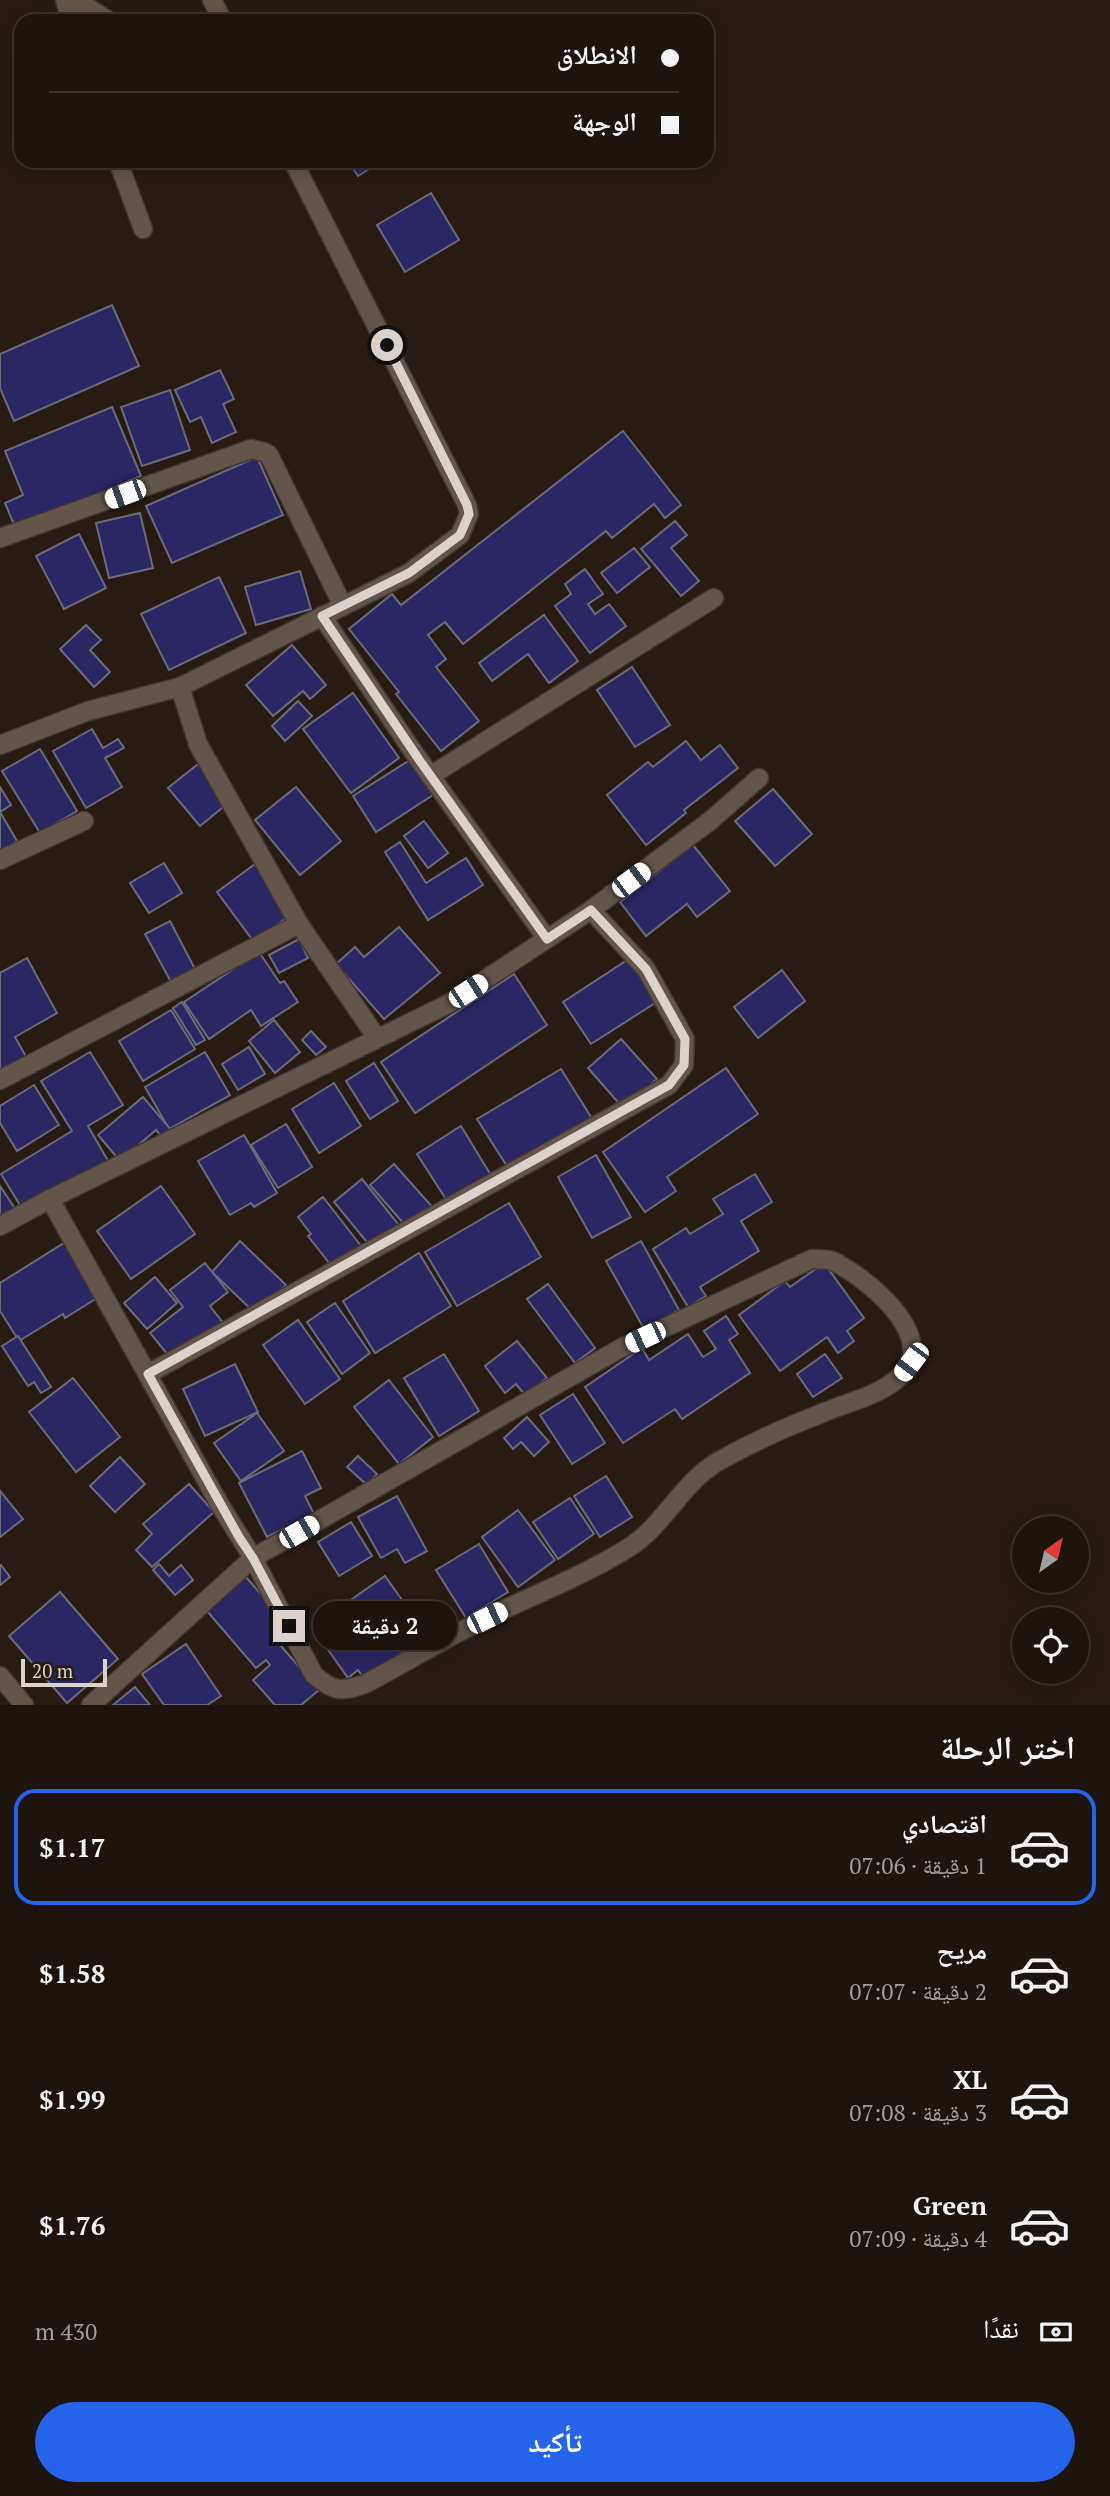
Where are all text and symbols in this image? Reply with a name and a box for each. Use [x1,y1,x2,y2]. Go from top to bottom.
text: الانطلاق [557,37,637,71]
text: الوجهة [572,104,637,138]
route start [371,329,403,361]
car [102,477,149,511]
car [608,859,655,901]
car [445,971,492,1011]
car [622,1319,669,1355]
car [890,1339,933,1385]
car [276,1512,323,1552]
north arrow [1012,1516,1088,1592]
map controls [1012,1516,1089,1684]
car [464,1599,511,1637]
callout: 2 دقيقة [314,1602,457,1650]
button: locate [1012,1607,1089,1684]
route end [273,1610,305,1642]
text: 2 دقيقة [351,1610,419,1641]
scale bar [21,1656,107,1688]
text: 20 m [32,1658,73,1683]
text: اختر الرحلة [940,1726,1075,1768]
text: اقتصادي [902,1806,987,1840]
icon: car [1008,1816,1071,1879]
text: $1.17 [39,1830,105,1864]
text: 1 دقيقة · 07:06 [849,1850,987,1881]
text: مريح [937,1932,987,1966]
icon: car [1008,1942,1071,2005]
text: $1.58 [39,1956,105,1990]
text: 2 دقيقة · 07:07 [849,1976,987,2007]
text: XL [953,2062,987,2096]
icon: car [1008,2068,1071,2131]
text: $1.99 [39,2082,105,2116]
text: 3 دقيقة · 07:08 [849,2097,987,2128]
text: Green [913,2188,987,2222]
icon: car [1008,2194,1071,2257]
text: $1.76 [39,2208,105,2242]
text: 4 دقيقة · 07:09 [849,2223,987,2254]
text: نقدًا [983,2311,1019,2345]
icon: cash [1037,2313,1075,2351]
text: 430 m [35,2316,97,2347]
button: تأكيد [35,2402,1075,2482]

